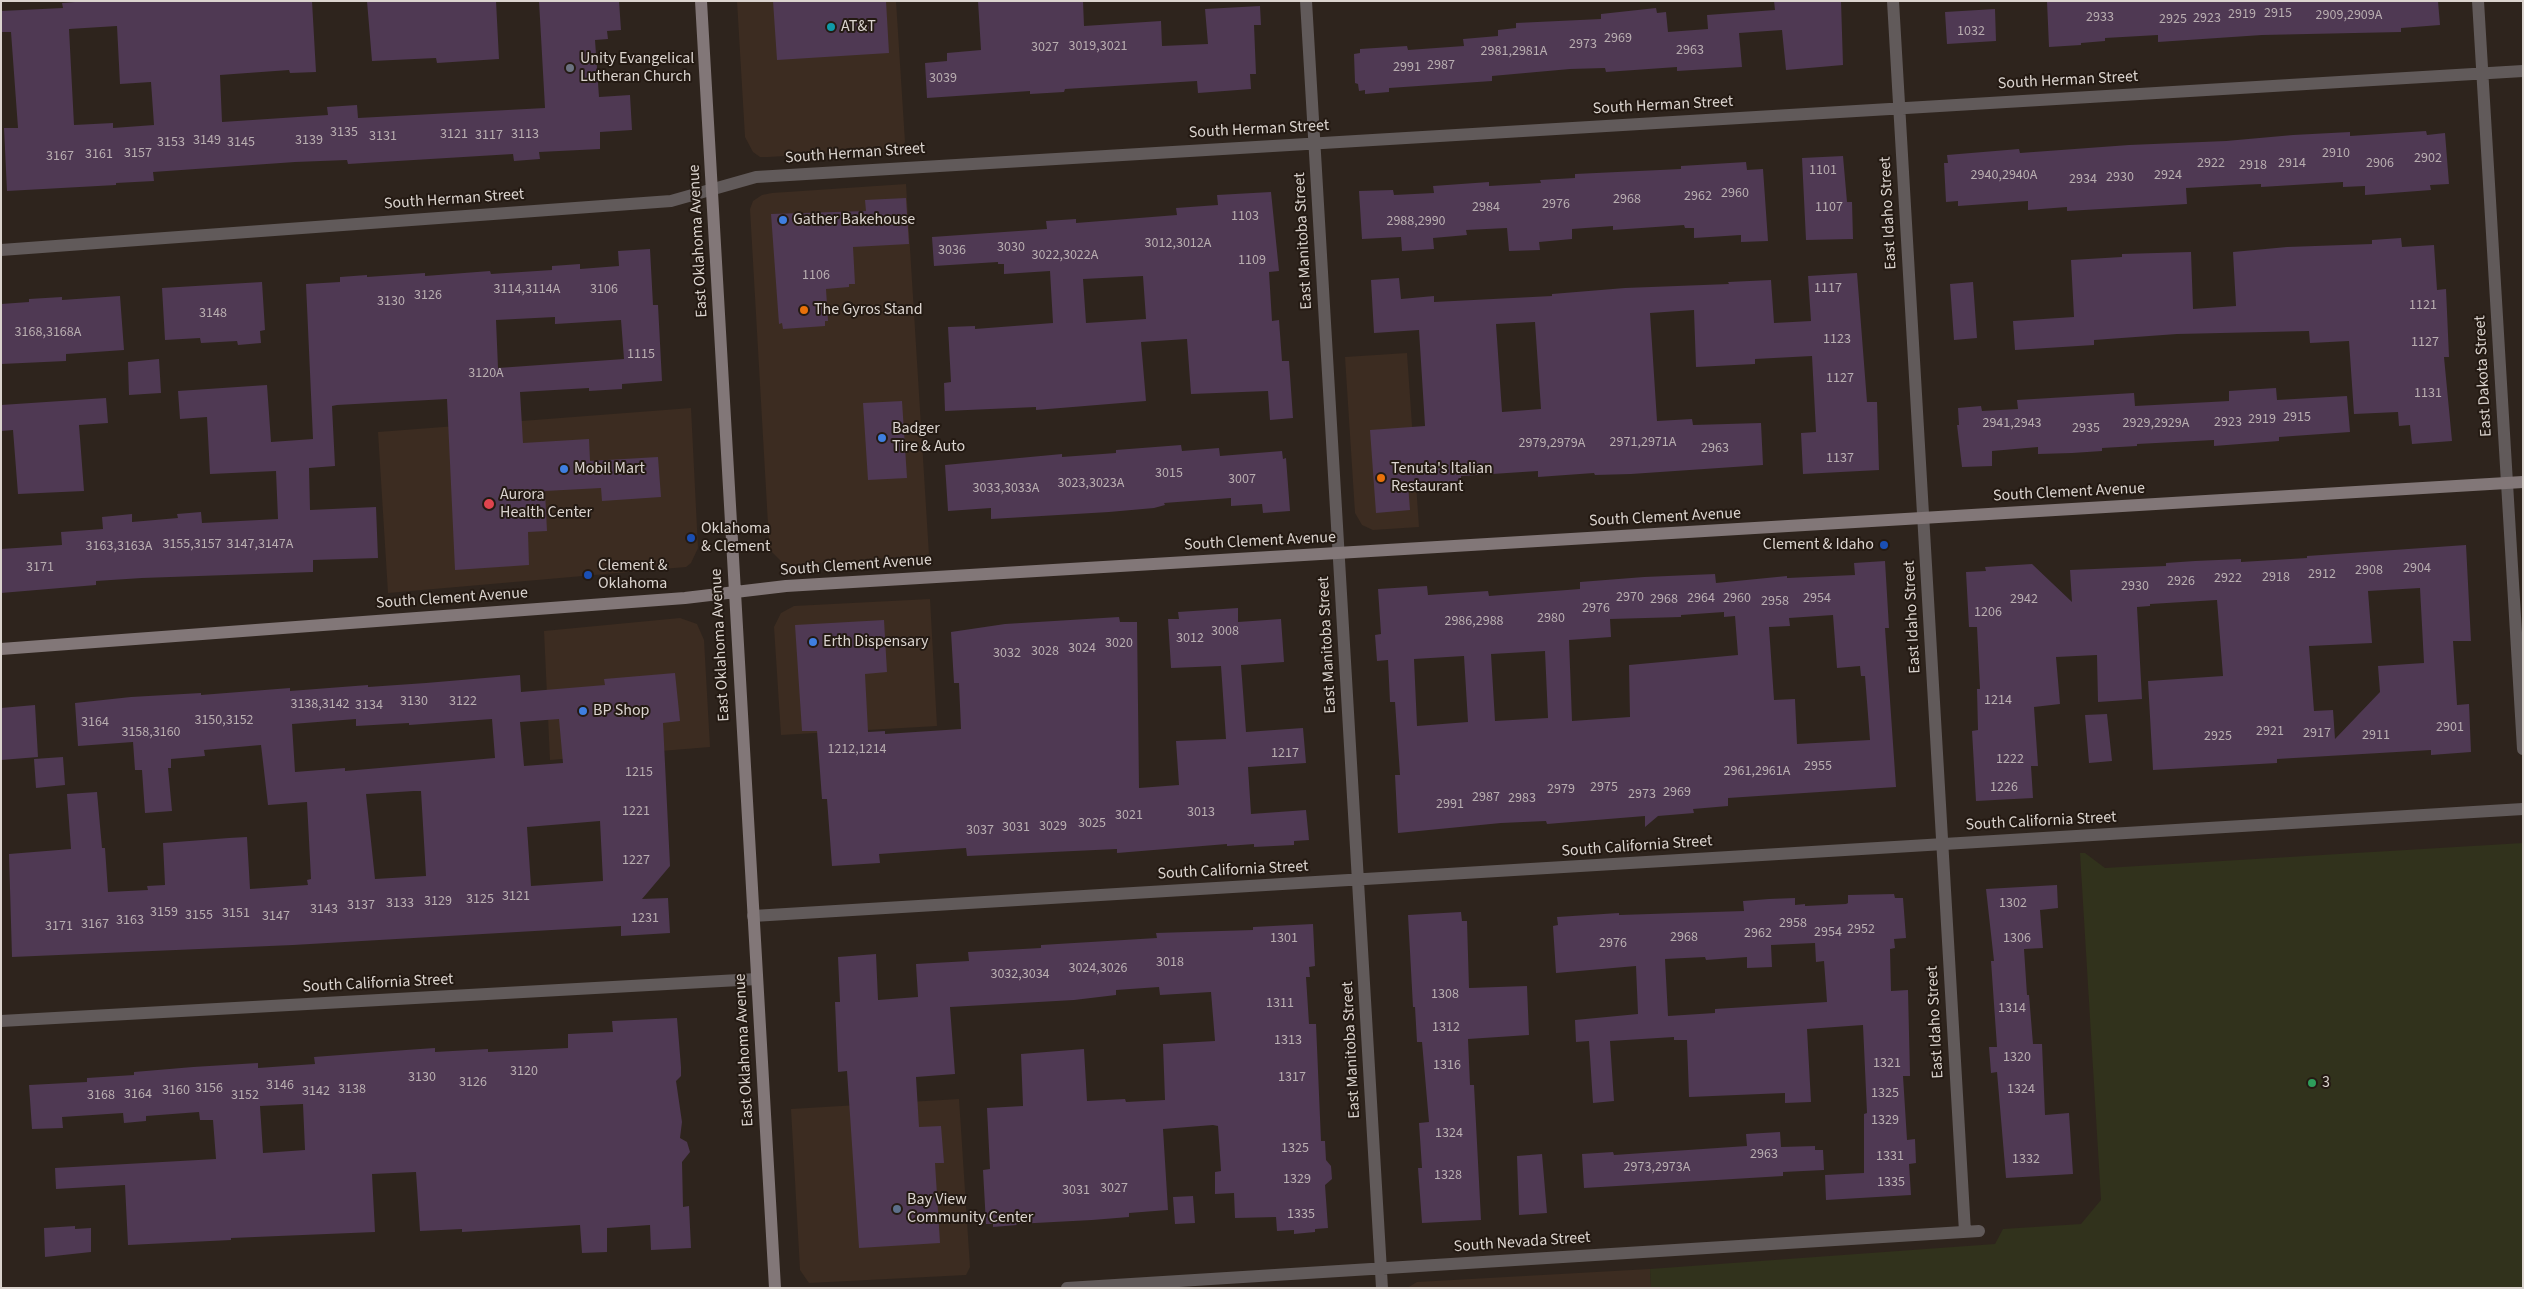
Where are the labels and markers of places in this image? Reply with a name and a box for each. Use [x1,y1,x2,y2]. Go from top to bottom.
place label: AT&T [841,17,876,37]
marker: AT&T [825,21,837,33]
place label: Unity Evangelical Lutheran Church [580,49,694,87]
marker: Unity Evangelical Lutheran Church [564,62,576,74]
place label: Gather Bakehouse [793,210,915,230]
marker: Gather Bakehouse [777,214,789,226]
place label: The Gyros Stand [814,300,923,320]
marker: The Gyros Stand [798,304,810,316]
place label: Badger Tire & Auto [892,419,965,457]
marker: Badger Tire & Auto [876,432,888,444]
place label: Mobil Mart [574,459,645,479]
place label: Tenuta's Italian Restaurant [1391,459,1493,497]
marker: Mobil Mart [558,463,570,475]
marker: Tenuta's Italian Restaurant [1375,472,1387,484]
place label: Aurora Health Center [500,485,592,523]
marker: Aurora Health Center [482,497,496,511]
place label: Oklahoma & Clement [701,519,770,557]
marker: Oklahoma & Clement [685,532,697,544]
place label: Clement & Idaho [1763,535,1874,555]
marker: Clement & Idaho [1878,539,1890,551]
place label: Clement & Oklahoma [598,556,667,594]
marker: Clement & Oklahoma [582,569,594,581]
place label: Erth Dispensary [823,632,929,652]
marker: Erth Dispensary [807,636,819,648]
place label: BP Shop [593,701,649,721]
marker: BP Shop [577,705,589,717]
place label: 3 [2322,1073,2330,1093]
marker: 3 [2306,1077,2318,1089]
place label: Bay View Community Center [907,1190,1033,1228]
marker: Bay View Community Center [891,1203,903,1215]

